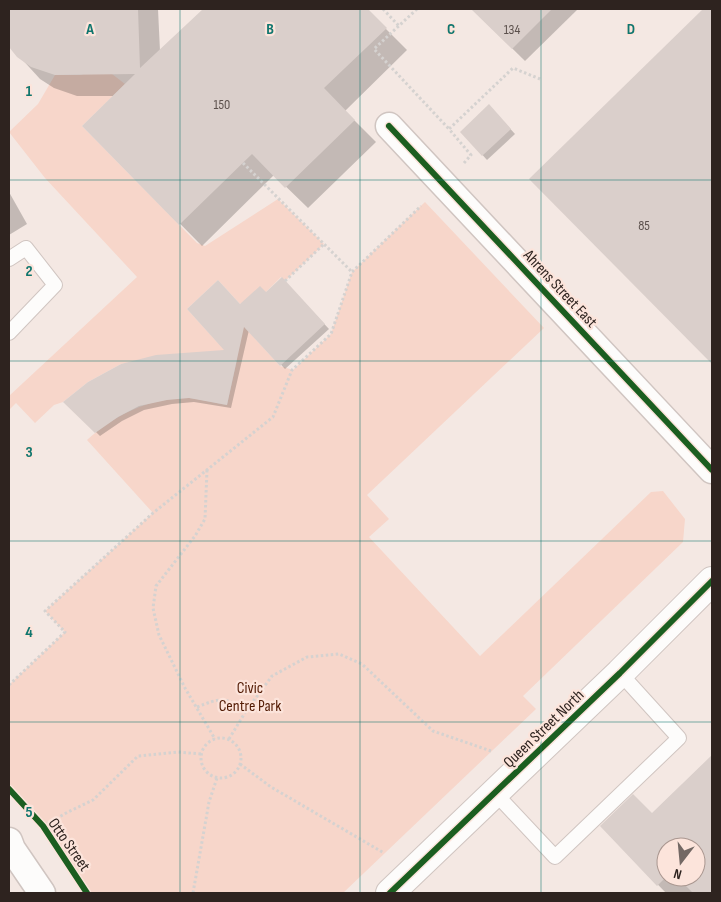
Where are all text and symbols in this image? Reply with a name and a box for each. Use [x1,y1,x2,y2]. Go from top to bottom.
text: A [85,20,94,39]
text: B [266,20,274,39]
text: C [447,20,455,39]
text: D [627,20,635,39]
house number: 134 [504,21,520,38]
text: 1 [26,82,33,101]
house number: 150 [214,96,230,113]
house number: 85 [638,217,650,234]
street label: Ahrens Street East [518,246,601,332]
text: 2 [25,262,33,281]
text: 3 [25,443,33,462]
text: 4 [25,623,33,642]
park label: Civic Centre Park [219,679,281,716]
street label: Queen Street North [500,686,588,772]
text: 5 [25,803,33,822]
street label: Otto Street [44,815,94,875]
north arrow [656,837,706,887]
text: N [672,865,683,883]

